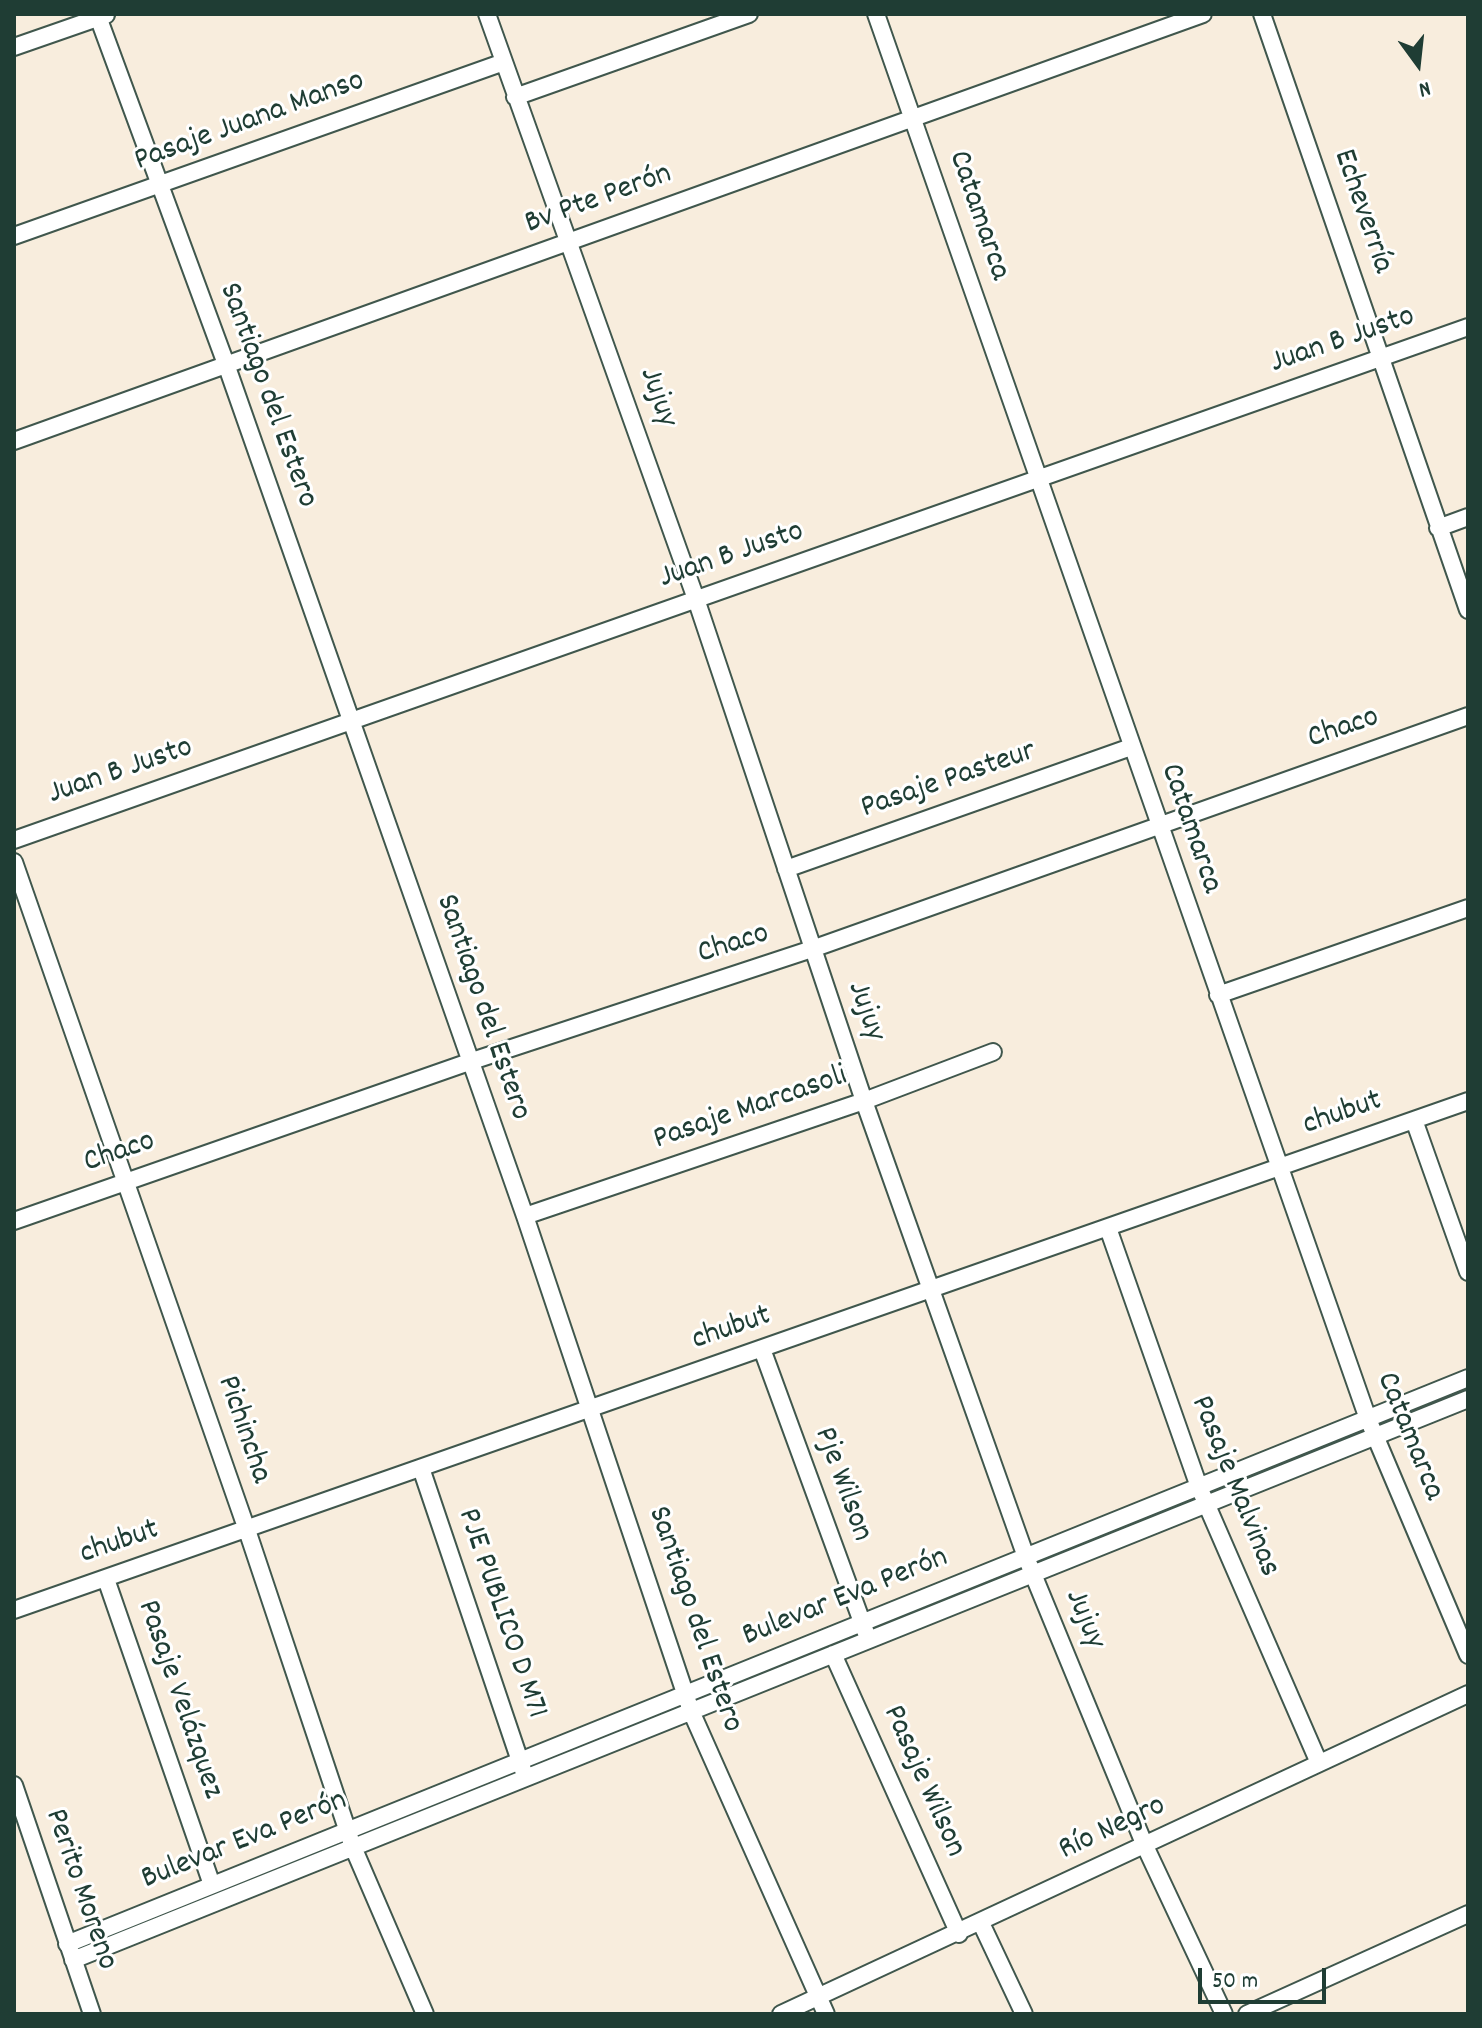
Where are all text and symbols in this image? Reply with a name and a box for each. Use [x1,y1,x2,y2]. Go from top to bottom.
north arrow [1378,24,1458,104]
street label: Pasaje Juana Manso [130,64,370,182]
text: N [1415,71,1434,104]
street label: Echeverría [1322,145,1400,279]
street label: Catamarca [937,146,1017,286]
street label: Bv Pte Perón [521,157,677,245]
street label: Santiago del Estero [208,278,324,514]
street label: Juan B Justo [1266,299,1420,385]
street label: Jujuy [628,363,684,433]
street label: Juan B Justo [655,514,809,600]
street label: Chaco [1303,700,1385,760]
street label: Juan B Justo [44,730,198,816]
street label: Pasaje Pasteur [857,734,1041,830]
street label: Catamarca [1149,759,1229,899]
street label: Santiago del Estero [424,890,538,1126]
street label: Chaco [694,917,774,975]
street label: Jujuy [836,977,892,1047]
street label: Pasaje Marcasoli [649,1059,853,1161]
street label: chubut [1299,1084,1387,1146]
street label: Chaco [79,1124,161,1184]
street label: chubut [688,1299,776,1361]
street label: Catamarca [1365,1368,1451,1506]
street label: Pichincha [206,1371,278,1489]
street label: Pasaje Malvinas [1179,1391,1287,1583]
street label: Pje Wilson [803,1423,879,1547]
street label: Santiago del Estero [636,1502,750,1738]
street label: PJE PUBLICO D M71 [446,1504,554,1724]
street label: chubut [76,1513,164,1575]
street label: Bulevar Eva Perón [738,1540,954,1658]
street label: Jujuy [1054,1585,1112,1655]
street label: Pasaje Velázquez [126,1596,230,1804]
street label: Pasaje Wilson [871,1700,973,1864]
street label: Bulevar Eva Perón [137,1783,353,1901]
street label: Río Negro [1054,1789,1172,1871]
street label: Perito Moreno [34,1804,124,1976]
scale bar [1202,1952,1330,2002]
text: 50 m [1212,1965,1258,1999]

